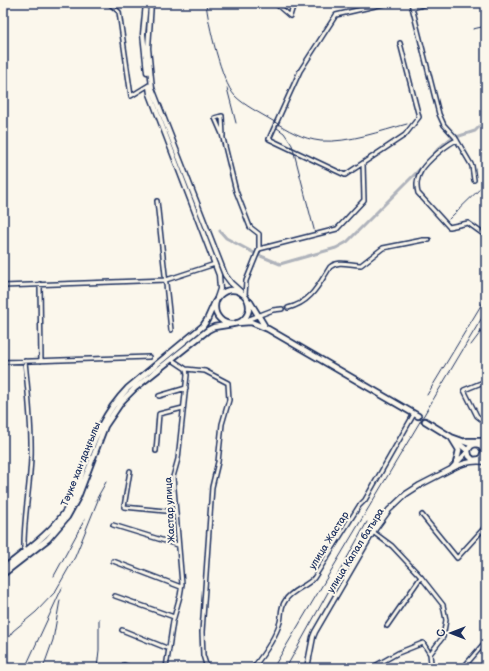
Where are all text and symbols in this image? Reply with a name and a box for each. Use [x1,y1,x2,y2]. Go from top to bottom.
street label: Тәуке хан даңғылы [59,421,103,508]
street label: Жастар улица [162,477,178,543]
street label: улица Капал батыра [325,506,387,595]
street label: улица Жастар [306,509,352,572]
north arrow [431,613,471,653]
text: С [435,629,448,637]

